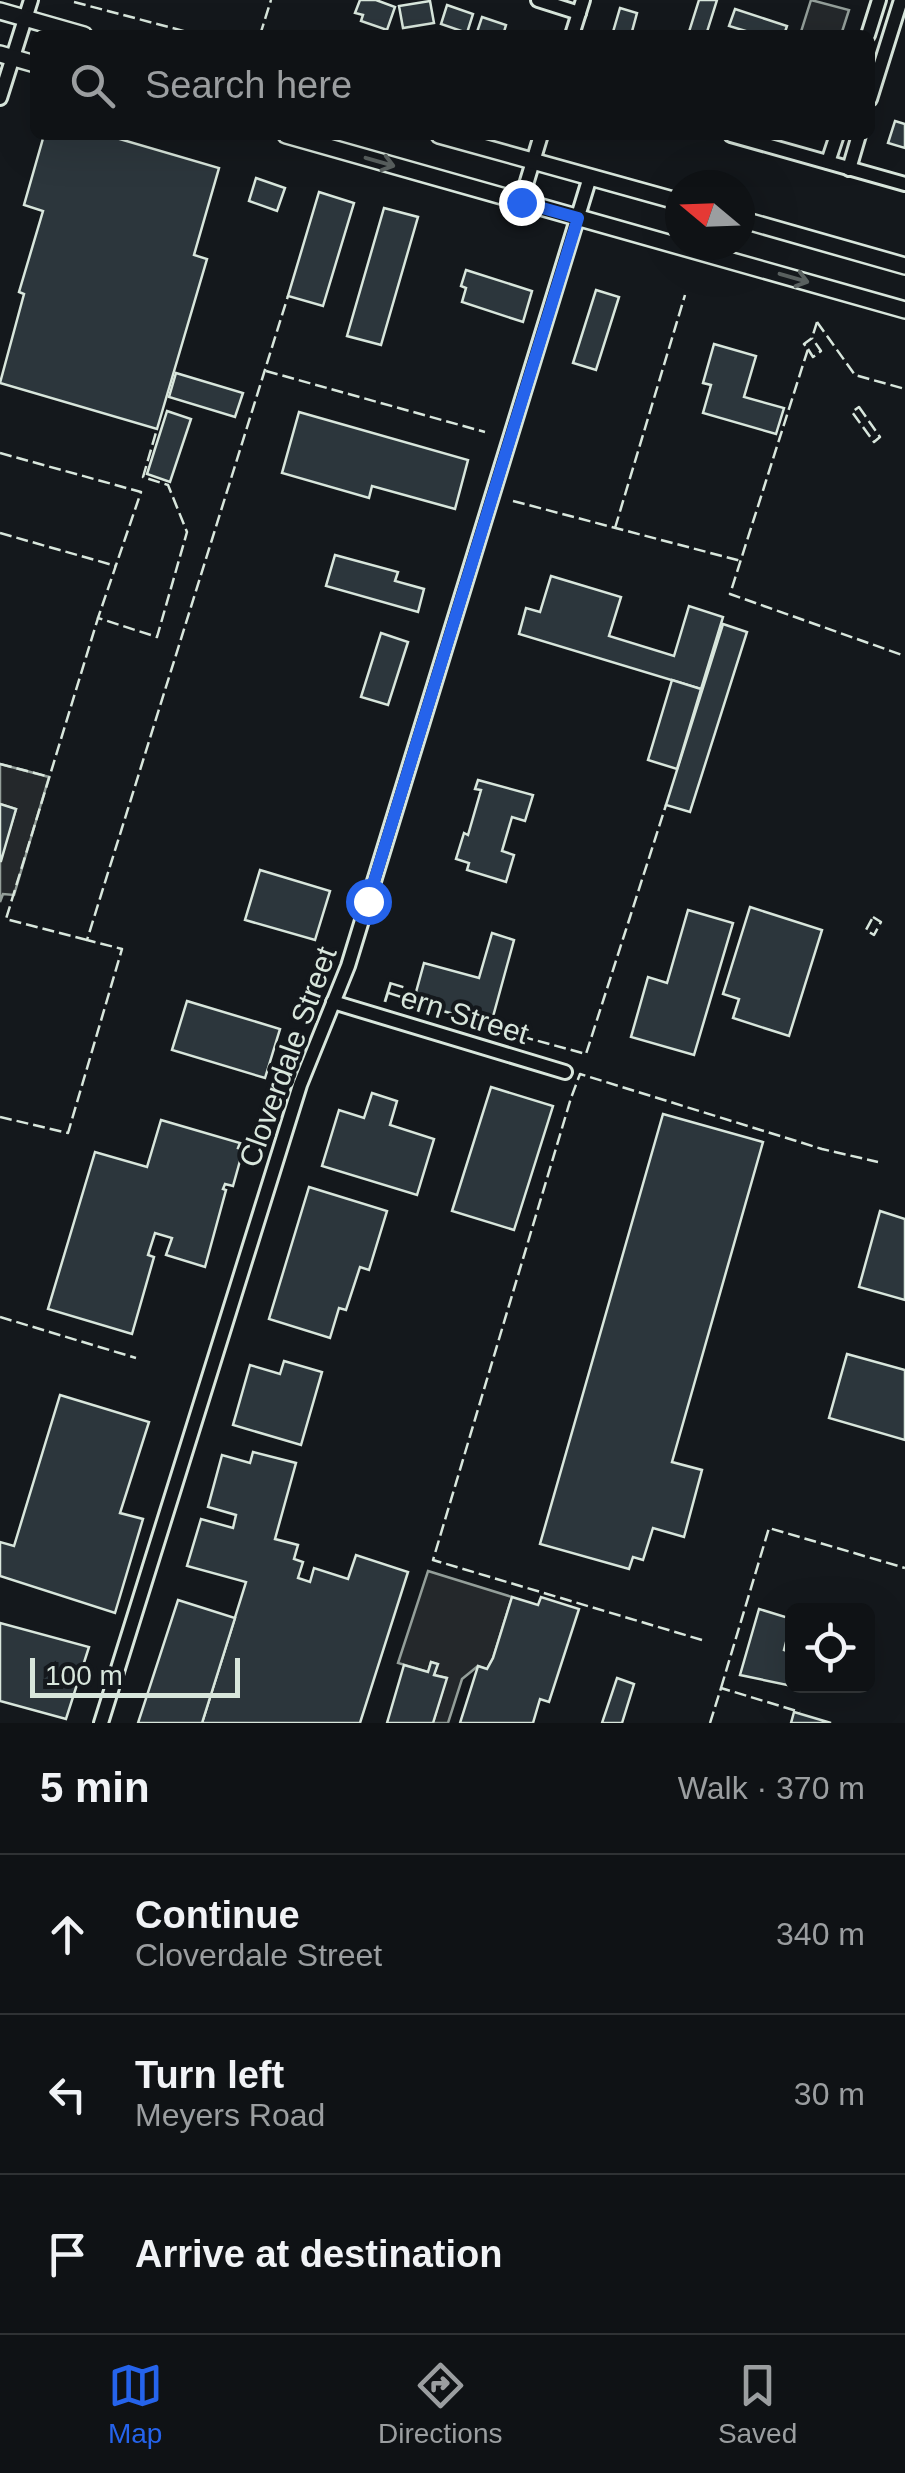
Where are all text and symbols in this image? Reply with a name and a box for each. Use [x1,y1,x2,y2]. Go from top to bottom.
search box [30,30,875,140]
icon: search [65,58,120,113]
text: Search here [145,64,352,106]
one-way arrow [364,153,395,172]
north arrow [665,170,755,260]
route end [499,180,545,226]
one-way arrow [778,270,809,289]
route start [346,879,392,925]
street label: Cloverdale Street [232,942,343,1171]
street label: Fern Street [380,975,533,1050]
map controls [785,1603,875,1693]
button: locate [785,1603,875,1693]
scale bar [30,1653,240,1698]
text: 100 m [45,1660,123,1691]
text: 5 min [40,1764,150,1811]
text: Walk · 370 m [678,1770,865,1806]
text: Continue [135,1894,300,1936]
icon: ahead [40,1907,95,1962]
text: 340 m [776,1916,865,1952]
text: Cloverdale Street [135,1937,382,1973]
text: Turn left [135,2054,284,2096]
icon: left [40,2067,95,2122]
text: 30 m [794,2076,865,2112]
text: Meyers Road [135,2097,325,2133]
icon: arrive [40,2227,95,2282]
text: Arrive at destination [135,2233,502,2275]
tab: Map [108,2358,163,2450]
tab: Directions [378,2358,503,2450]
tab: Saved [718,2358,797,2450]

